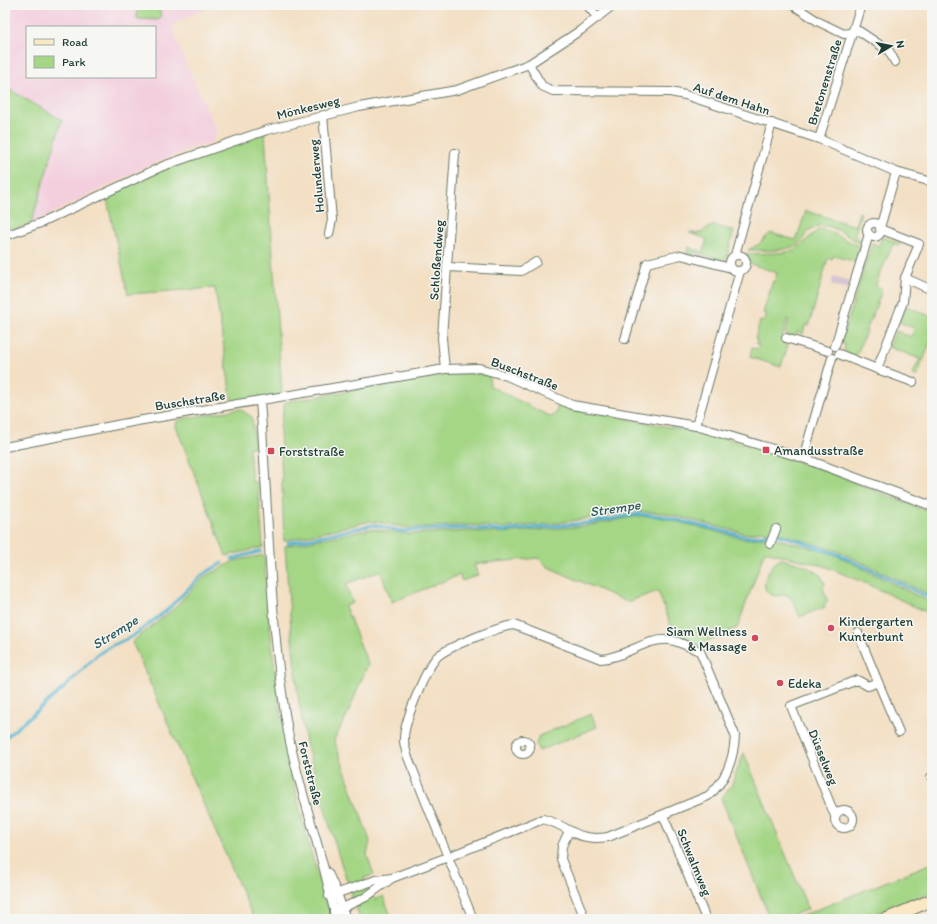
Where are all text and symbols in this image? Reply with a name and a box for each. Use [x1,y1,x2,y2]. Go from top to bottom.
legend [26,26,156,78]
north arrow [871,26,911,66]
text: Road [62,35,88,49]
street label: Bretonenstraße [804,37,845,127]
text: N [893,40,907,49]
text: Park [62,55,86,69]
street label: Auf dem Hahn [692,79,772,118]
street label: Mönkesweg [275,92,342,123]
street label: Holunderweg [306,138,327,213]
street label: Schloßendweg [426,219,447,301]
street label: Buschstraße [489,354,561,393]
street label: Buschstraße [154,388,226,413]
place label: Amandusstraße [774,443,864,458]
place label: Forststraße [279,444,344,459]
marker: Amandusstraße [761,445,771,455]
marker: Forststraße [266,446,276,456]
water label: Strempe [589,496,643,520]
water label: Strempe [89,611,143,653]
place label: Kindergarten Kunterbunt [839,614,914,644]
marker: Kindergarten Kunterbunt [826,623,836,633]
place label: Siam Wellness & Massage [666,624,747,654]
marker: Siam Wellness & Massage [750,633,760,643]
place label: Edeka [788,676,822,691]
marker: Edeka [775,678,785,688]
street label: Düsselweg [806,727,842,788]
street label: Forststraße [295,740,326,807]
street label: Schwalmweg [674,826,715,898]

